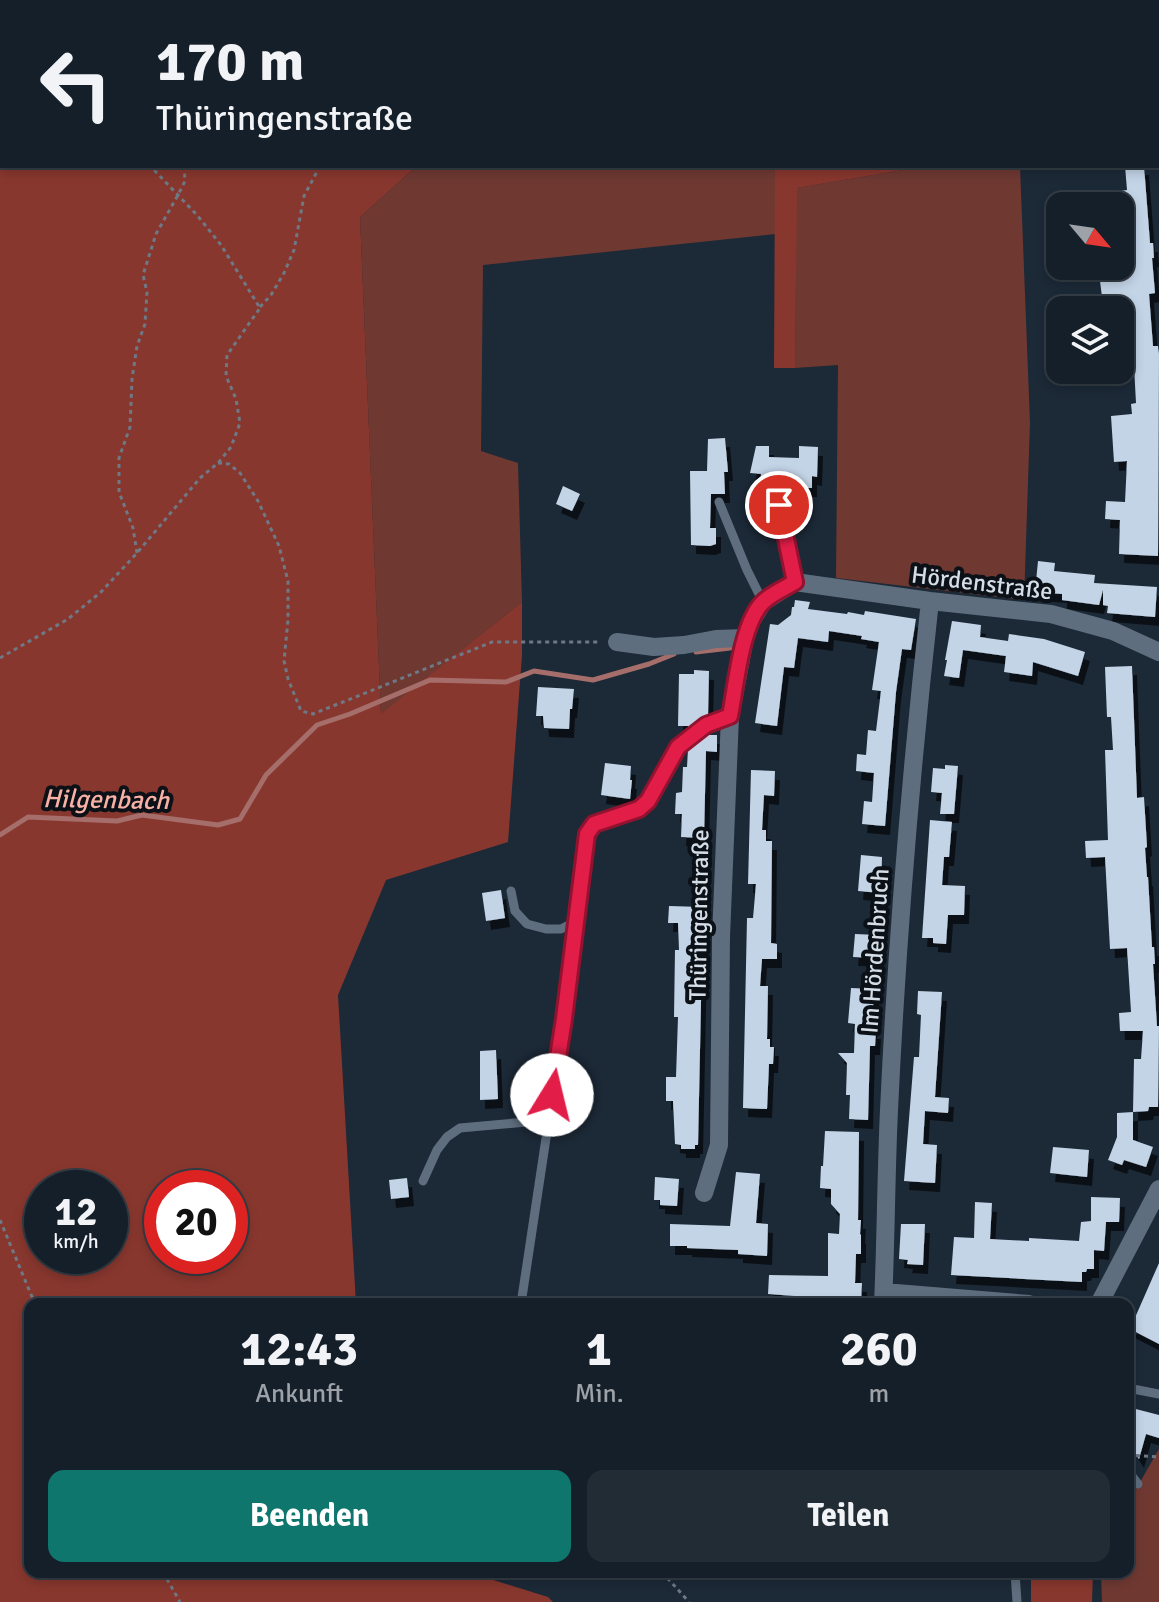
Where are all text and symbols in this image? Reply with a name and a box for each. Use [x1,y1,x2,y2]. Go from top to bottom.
text: 170 m [156,27,304,96]
icon: left [24,32,128,136]
text: Thüringenstraße [156,96,413,141]
north arrow [1046,192,1134,280]
map controls [1046,192,1134,384]
button: layers [1046,296,1134,384]
pin [745,471,813,539]
icon: arrive [757,483,801,527]
street label: Hördenstraße [910,559,1054,607]
water label: Hilgenbach [43,783,170,817]
street label: Thüringenstraße [683,829,715,1001]
street label: Im Hördenbruch [854,867,896,1035]
position arrow [510,1053,594,1137]
speed limit sign: 20 [144,1170,248,1274]
text: 12 [54,1187,98,1237]
text: km/h [53,1229,99,1254]
text: 12:43 [240,1320,358,1379]
text: 1 [586,1320,612,1379]
text: 260 [840,1320,918,1379]
text: Ankunft [255,1378,343,1410]
text: Min. [574,1378,624,1410]
text: m [868,1378,889,1410]
button: Beenden [48,1470,571,1562]
button: Teilen [587,1470,1110,1562]

